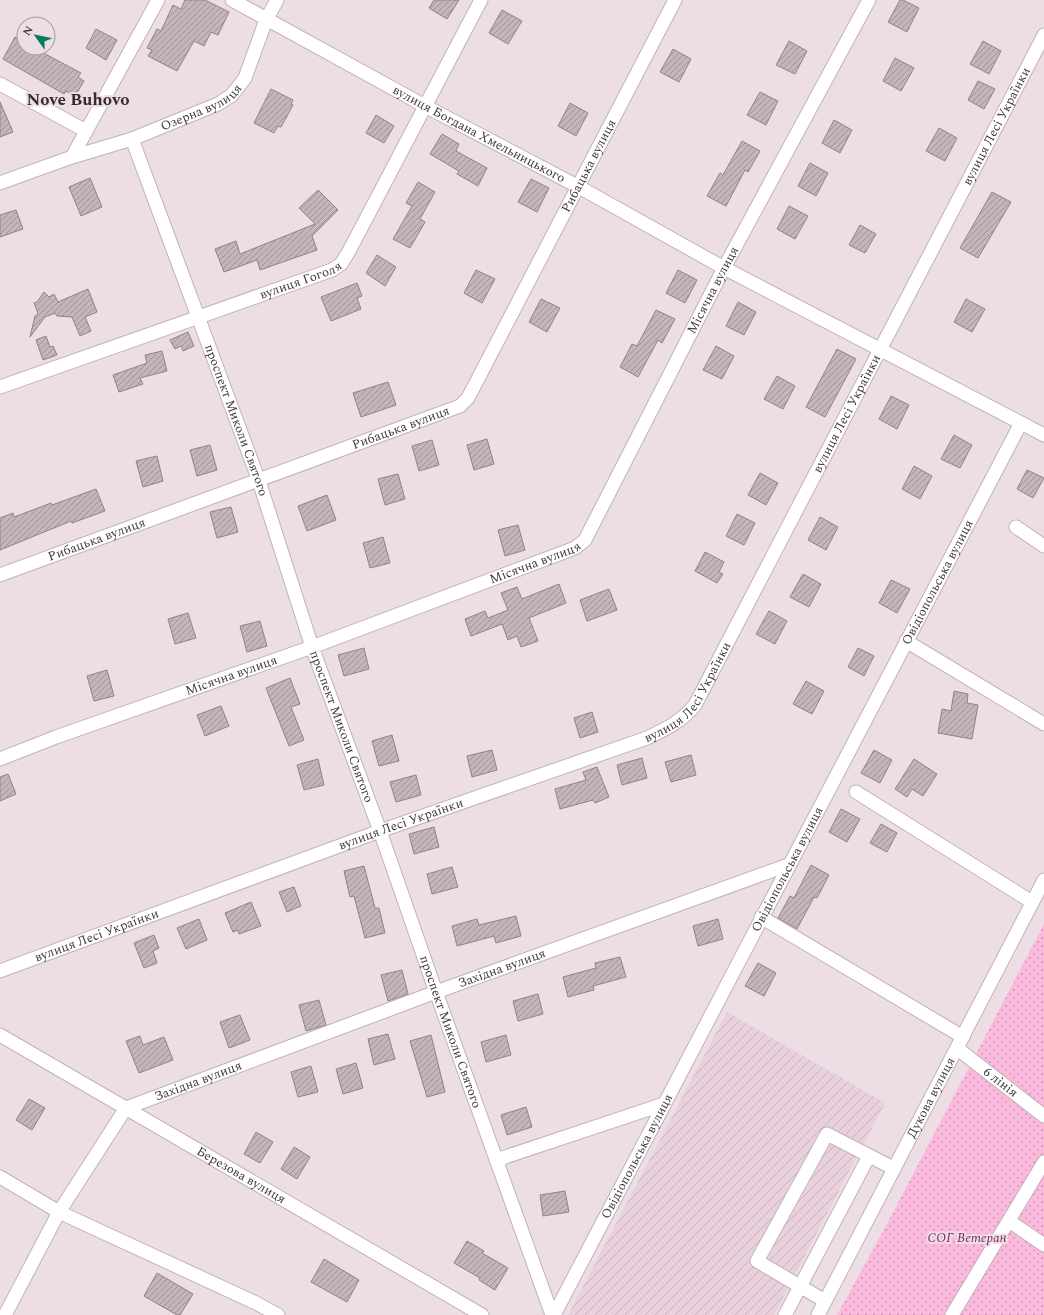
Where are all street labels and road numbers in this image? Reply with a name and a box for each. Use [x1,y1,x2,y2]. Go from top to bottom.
street label: вулиця Лесі Українки [957,63,1036,189]
street label: Озерна вулиця [157,80,247,136]
street label: вулиця Богдана Хмельницького [389,80,569,188]
street label: Рибацька вулиця [556,116,621,216]
street label: Місячна вулиця [682,243,744,338]
street label: вулиця Гоголя [257,256,346,305]
street label: проспект Миколи Святого [199,341,273,499]
street label: вулиця Лесі Українки [808,351,886,476]
street label: Рибацька вулиця [349,401,452,455]
street label: Рибацька вулиця [45,512,148,567]
street label: Овідіопольська вулиця [896,516,979,649]
street label: Місячна вулиця [487,537,586,589]
street label: вулиця Лесі Українки [641,638,736,748]
street label: проспект Миколи Святого [304,648,379,806]
street label: Місячна вулиця [183,650,280,701]
street label: вулиця Лесі Українки [336,793,466,855]
street label: Овідіопольська вулиця [746,803,828,936]
street label: вулиця Лесі Українки [32,903,162,967]
street label: Західна вулиця [455,943,548,993]
street label: проспект Миколи Святого [414,953,487,1111]
street label: Дукова вулиця [902,1054,960,1141]
street label: Західна вулиця [152,1056,245,1106]
street label: 6 лінія [979,1062,1022,1102]
street label: Овідіопольська вулиця [596,1090,678,1223]
street label: Березова вулиця [193,1141,290,1209]

